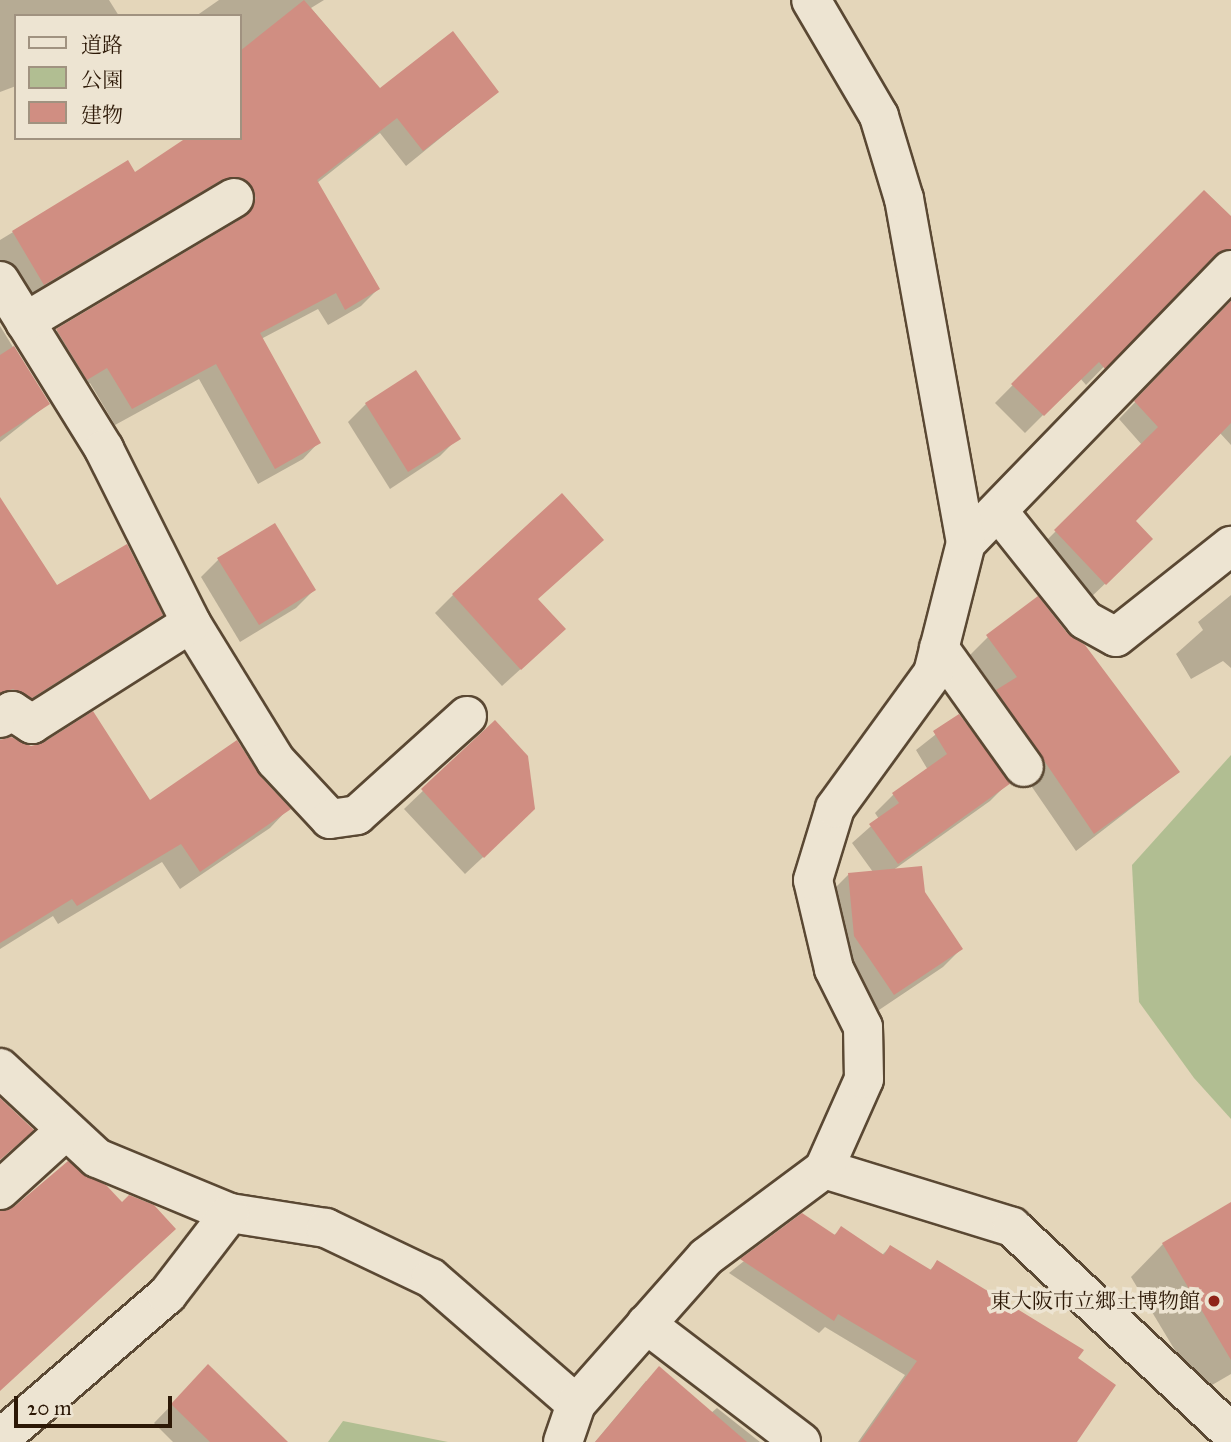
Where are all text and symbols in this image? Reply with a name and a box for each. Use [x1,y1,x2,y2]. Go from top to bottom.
legend [14,14,242,140]
text: 道路 [81,32,123,58]
text: 公園 [81,67,123,93]
text: 建物 [81,102,123,128]
place label: 東大阪市立郷土博物館 [990,1288,1200,1314]
marker: 東大阪市立郷土博物館 [1206,1293,1222,1309]
scale bar [18,1382,175,1426]
text: 20 m [27,1395,72,1421]

